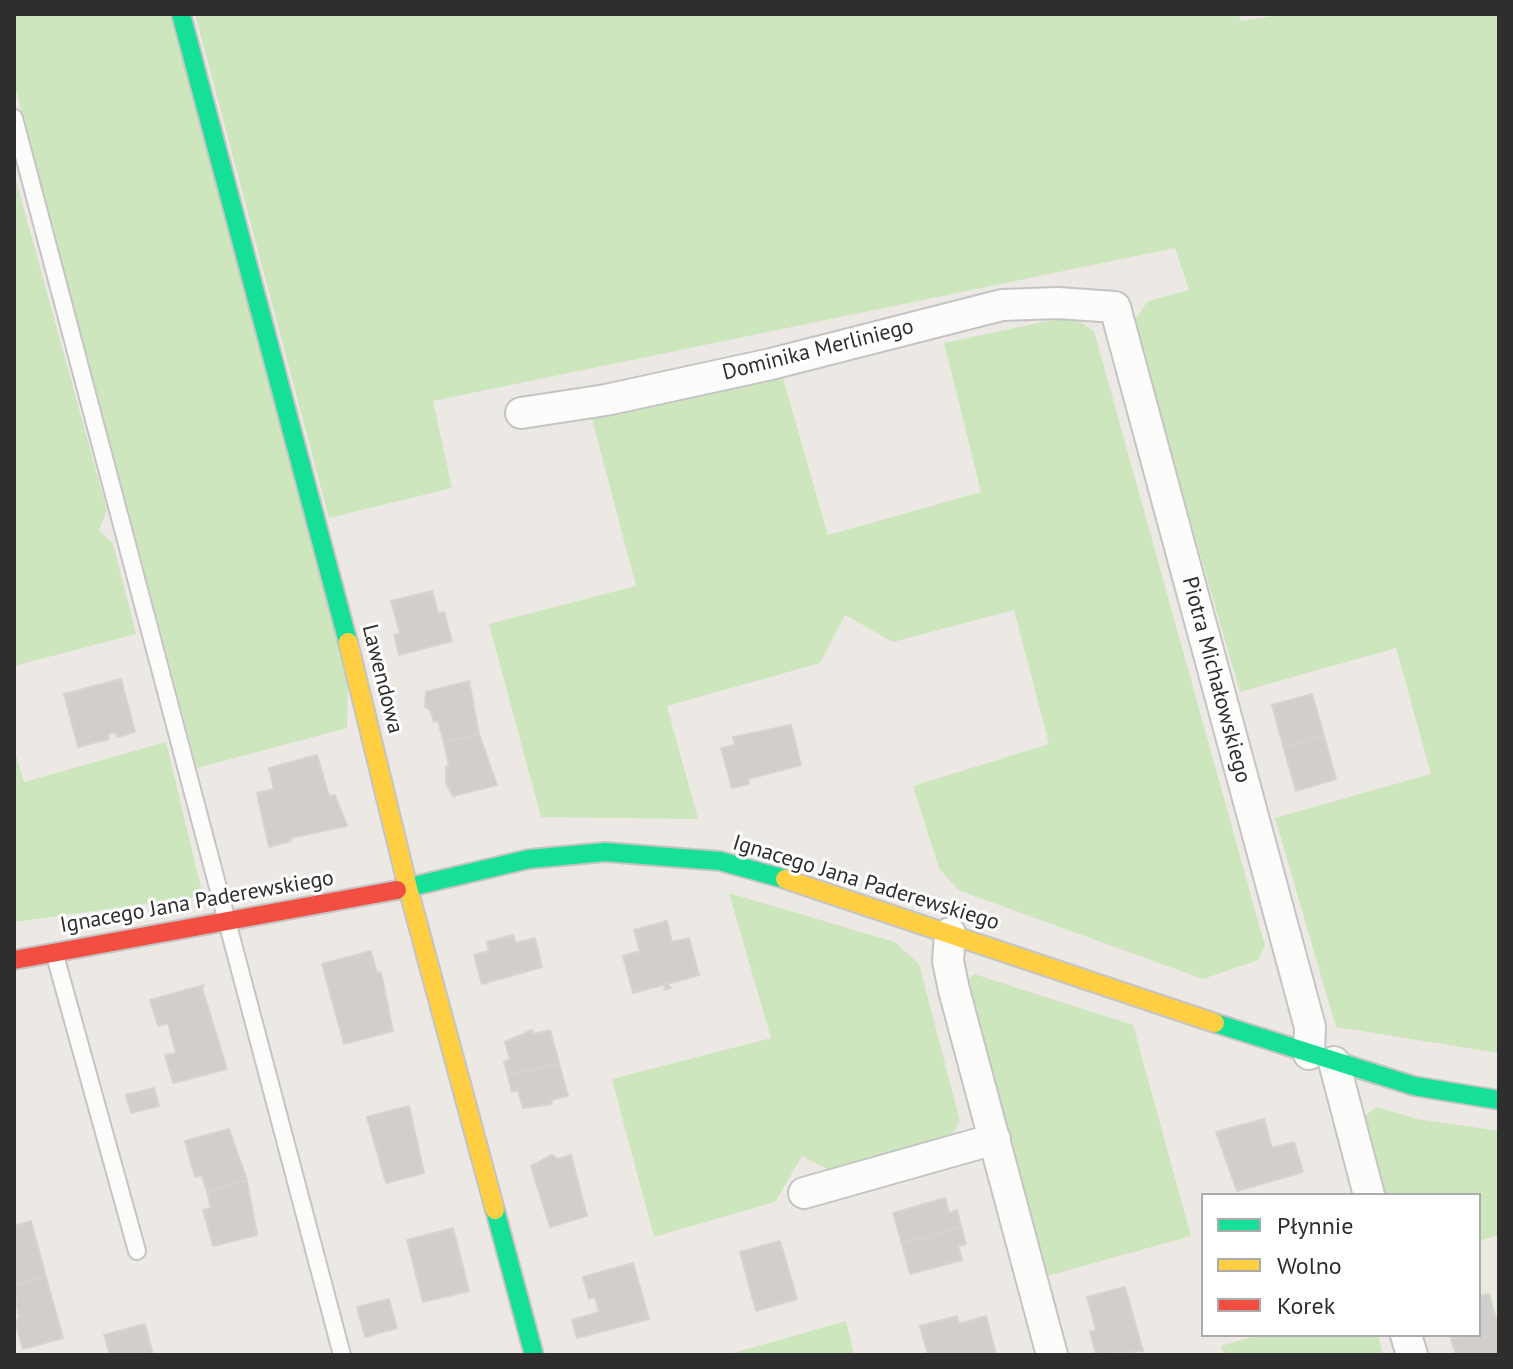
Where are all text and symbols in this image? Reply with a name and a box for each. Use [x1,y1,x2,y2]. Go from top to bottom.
street label: Dominika Merliniego [720,313,916,387]
street label: Piotra Michałowskiego [1176,574,1256,786]
street label: Lawendowa [356,622,408,736]
street label: Ignacego Jana Paderewskiego [730,830,1002,936]
street label: Ignacego Jana Paderewskiego [58,865,336,939]
legend [1201,1193,1481,1337]
text: Płynnie [1277,1210,1354,1241]
text: Wolno [1277,1250,1342,1281]
text: Korek [1277,1290,1335,1321]

